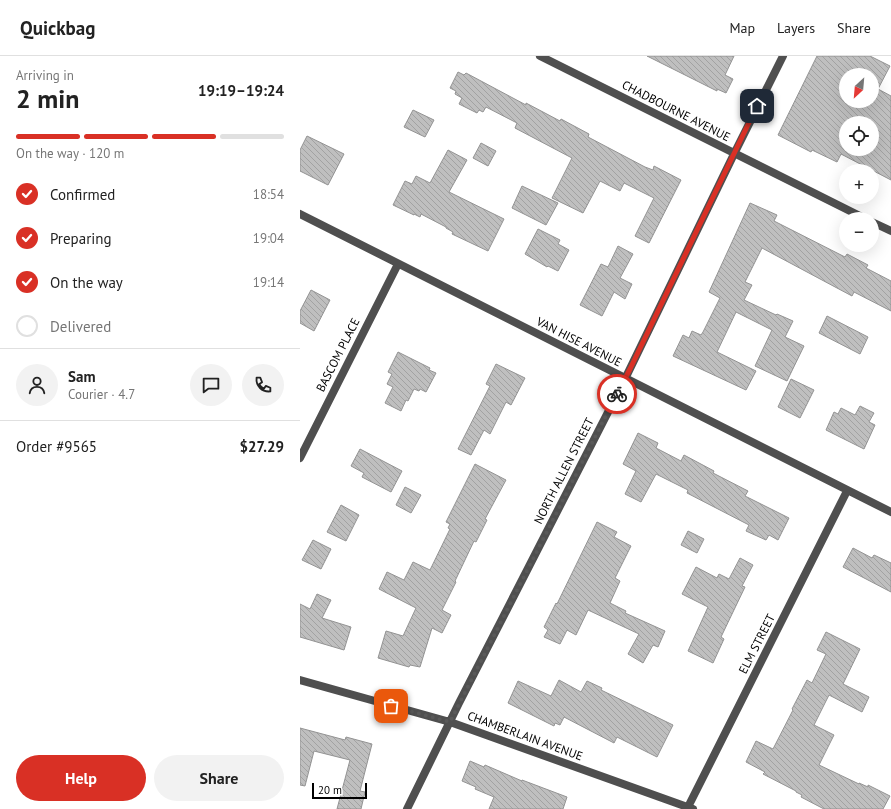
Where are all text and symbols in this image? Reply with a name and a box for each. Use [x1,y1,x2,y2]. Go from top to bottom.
text: Quickbag [20,16,95,40]
text: Map [729,19,755,37]
text: Layers [777,19,815,37]
text: Share [837,19,871,37]
text: Arriving in [16,67,74,84]
north arrow [839,68,879,108]
map controls [839,68,879,252]
street label: CHADBOURNE AVENUE [620,77,733,144]
text: 19:19–19:24 [198,81,284,100]
text: 2 min [16,82,79,115]
pin [740,89,774,123]
icon: home [746,95,768,117]
button: locate [839,116,879,156]
text: On the way · 120 m [16,145,124,162]
button: + [839,164,879,204]
icon: check [16,183,38,205]
text: Confirmed [50,185,115,204]
text: 18:54 [253,186,284,203]
button: − [839,212,879,252]
icon: check [16,227,38,249]
text: Preparing [50,229,112,248]
text: 19:04 [253,230,284,247]
icon: check [16,271,38,293]
text: On the way [50,273,123,292]
text: 19:14 [253,274,284,291]
street label: VAN HISE AVENUE [533,313,624,370]
street label: BASCOM PLACE [313,315,363,394]
text: Delivered [50,317,111,336]
button: person [16,364,58,406]
button: chat [190,364,232,406]
button: phone [242,364,284,406]
text: Sam [68,367,95,386]
courier [597,374,637,414]
icon: bike [606,383,628,405]
text: Courier · 4.7 [68,386,135,403]
street label: NORTH ALLEN STREET [530,415,597,526]
text: Order #9565 [16,437,97,456]
text: $27.29 [240,437,284,456]
street label: ELM STREET [735,611,778,676]
pin [374,689,408,723]
icon: bag [380,695,402,717]
street label: CHAMBERLAIN AVENUE [465,708,585,763]
button: Help [16,755,146,801]
button: Share [154,755,284,801]
scale bar [312,781,367,800]
text: 20 m [318,783,342,797]

